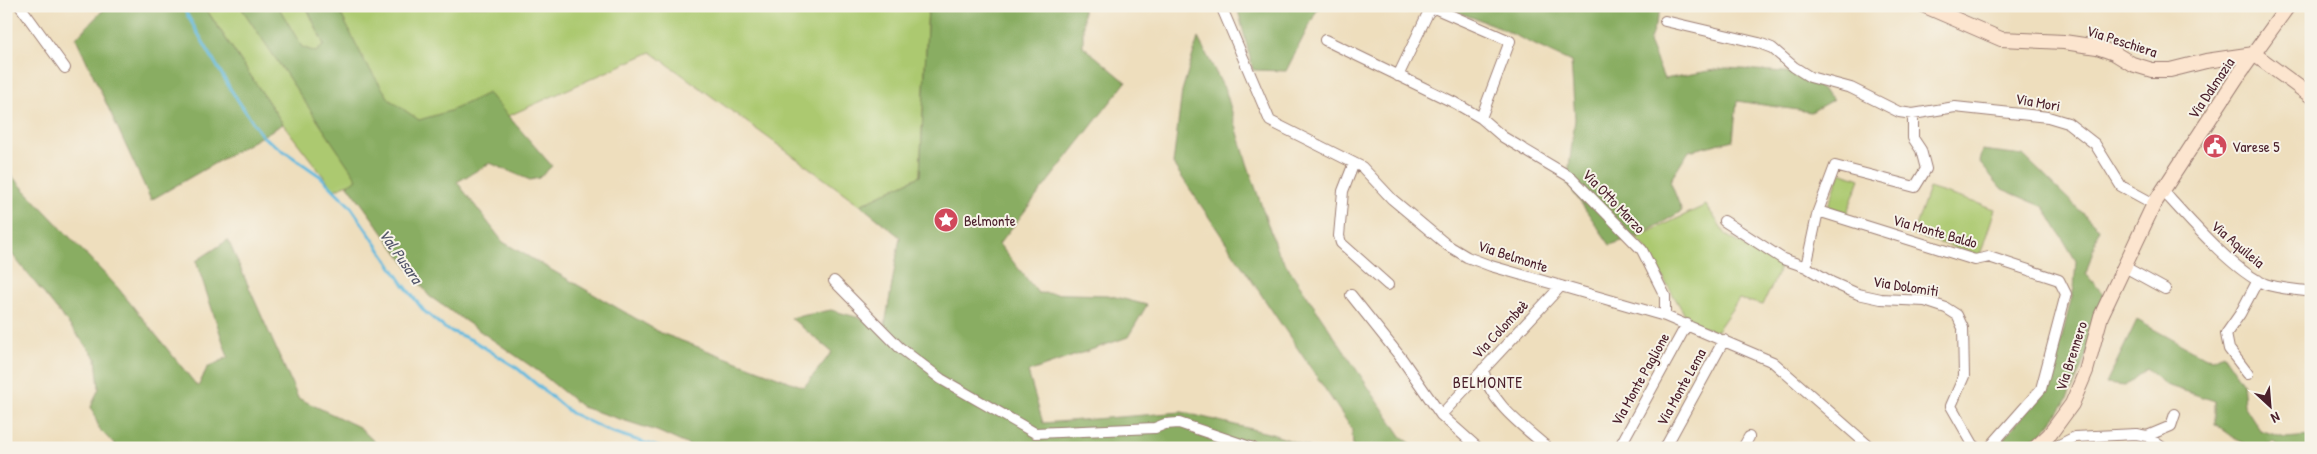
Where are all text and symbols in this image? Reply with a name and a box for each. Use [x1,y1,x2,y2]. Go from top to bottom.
street label: Via Peschiera [2084,20,2160,62]
street label: Via Dalmazia [2183,53,2239,123]
street label: Via Mori [2014,88,2062,116]
public building icon: Varese 5 [2202,133,2228,159]
place label: Varese 5 [2232,136,2280,157]
street label: Via Otto Marzo [1578,164,1650,238]
place icon: Belmonte [933,207,959,233]
street label: Via Monte Baldo [1890,209,1980,253]
place label: Belmonte [964,210,1016,231]
street label: Via Aquileia [2207,215,2269,273]
water label: Val Pusara [374,224,429,289]
street label: Via Belmonte [1475,235,1551,277]
street label: Via Dolomiti [1872,270,1940,302]
street label: Via Colombeè [1467,295,1533,363]
street label: Via Brennero [2050,319,2092,393]
street label: Via Monte Paglione [1606,329,1674,429]
street label: Via Monte Lema [1651,345,1711,429]
district label: BELMONTE [1453,371,1523,393]
north arrow [2244,382,2294,432]
text: N [2268,408,2283,429]

